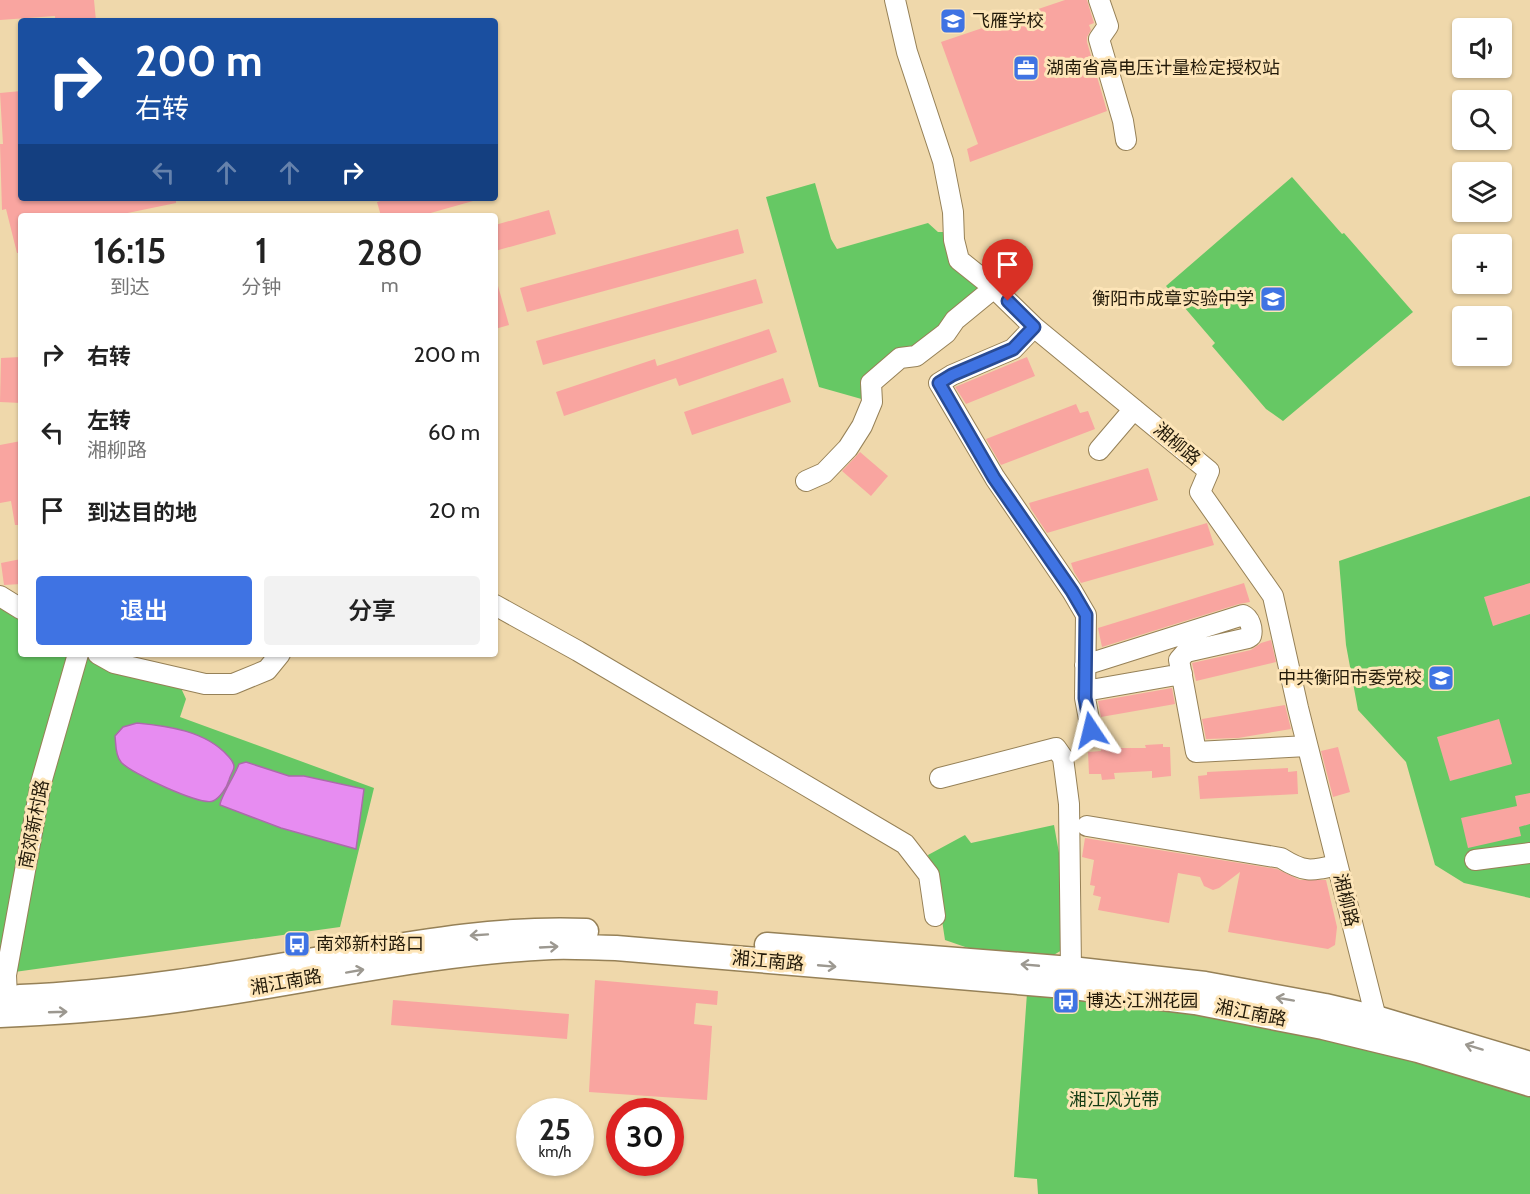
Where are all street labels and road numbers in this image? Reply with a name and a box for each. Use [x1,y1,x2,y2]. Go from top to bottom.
street label: 湘柳路 [1149,418,1205,470]
street label: 南郊新村路 [15,778,53,870]
street label: 湘柳路 [1329,871,1363,929]
street label: 湘江南路 [731,947,805,975]
street label: 湘江南路 [249,965,323,999]
street label: 湘江南路 [1214,995,1288,1031]

